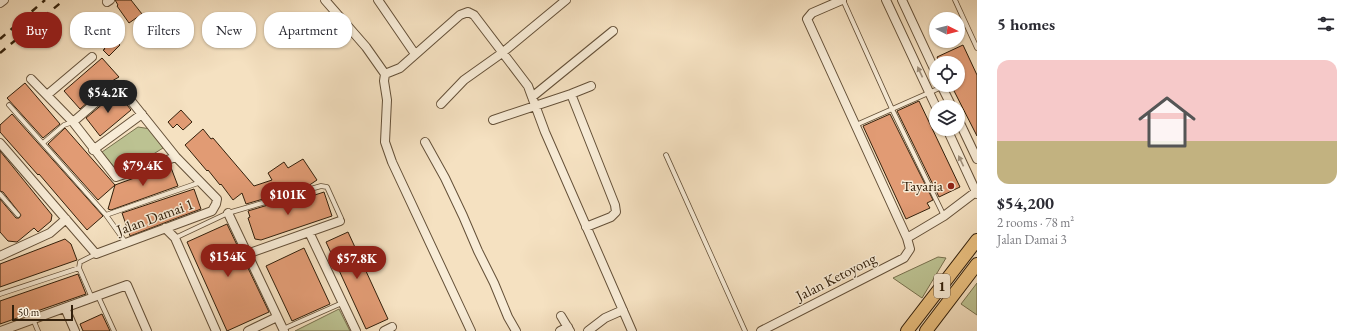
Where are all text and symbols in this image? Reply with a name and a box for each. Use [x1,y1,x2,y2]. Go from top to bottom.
chip: Buy [12,12,62,48]
chip: Rent [70,12,125,48]
chip: Filters [133,12,194,48]
chip: New [202,12,256,48]
chip: Apartment [264,12,352,48]
north arrow [929,12,965,48]
map controls [929,12,965,136]
text: 5 homes [997,13,1055,35]
icon: filters [1315,13,1337,35]
button: locate [929,56,965,92]
one-way arrow [917,66,923,77]
pin: $54.2K [75,80,141,114]
text: $54.2K [88,84,128,101]
icon: home [1131,86,1203,158]
button: layers [929,100,965,136]
pin: $79.4K [110,153,176,187]
one-way arrow [958,154,964,166]
text: $79.4K [123,157,163,174]
place label: Tayaria [902,176,943,195]
marker: Tayaria [946,181,956,191]
pin: $101K [260,182,316,216]
text: $101K [270,186,306,203]
text: $54,200 [997,192,1054,214]
street label: Jalan Damai 1 [112,194,196,240]
text: 2 rooms · 78 m² [997,214,1074,231]
text: Jalan Damai 3 [997,231,1067,248]
pin: $154K [200,244,256,278]
pin: $57.8K [324,246,390,280]
text: $154K [210,248,246,265]
street label: Jalan Ketoyong [791,248,879,306]
text: $57.8K [337,250,377,267]
road number: 1 [934,274,950,298]
scale bar [12,303,73,322]
text: 50 m [18,305,39,319]

